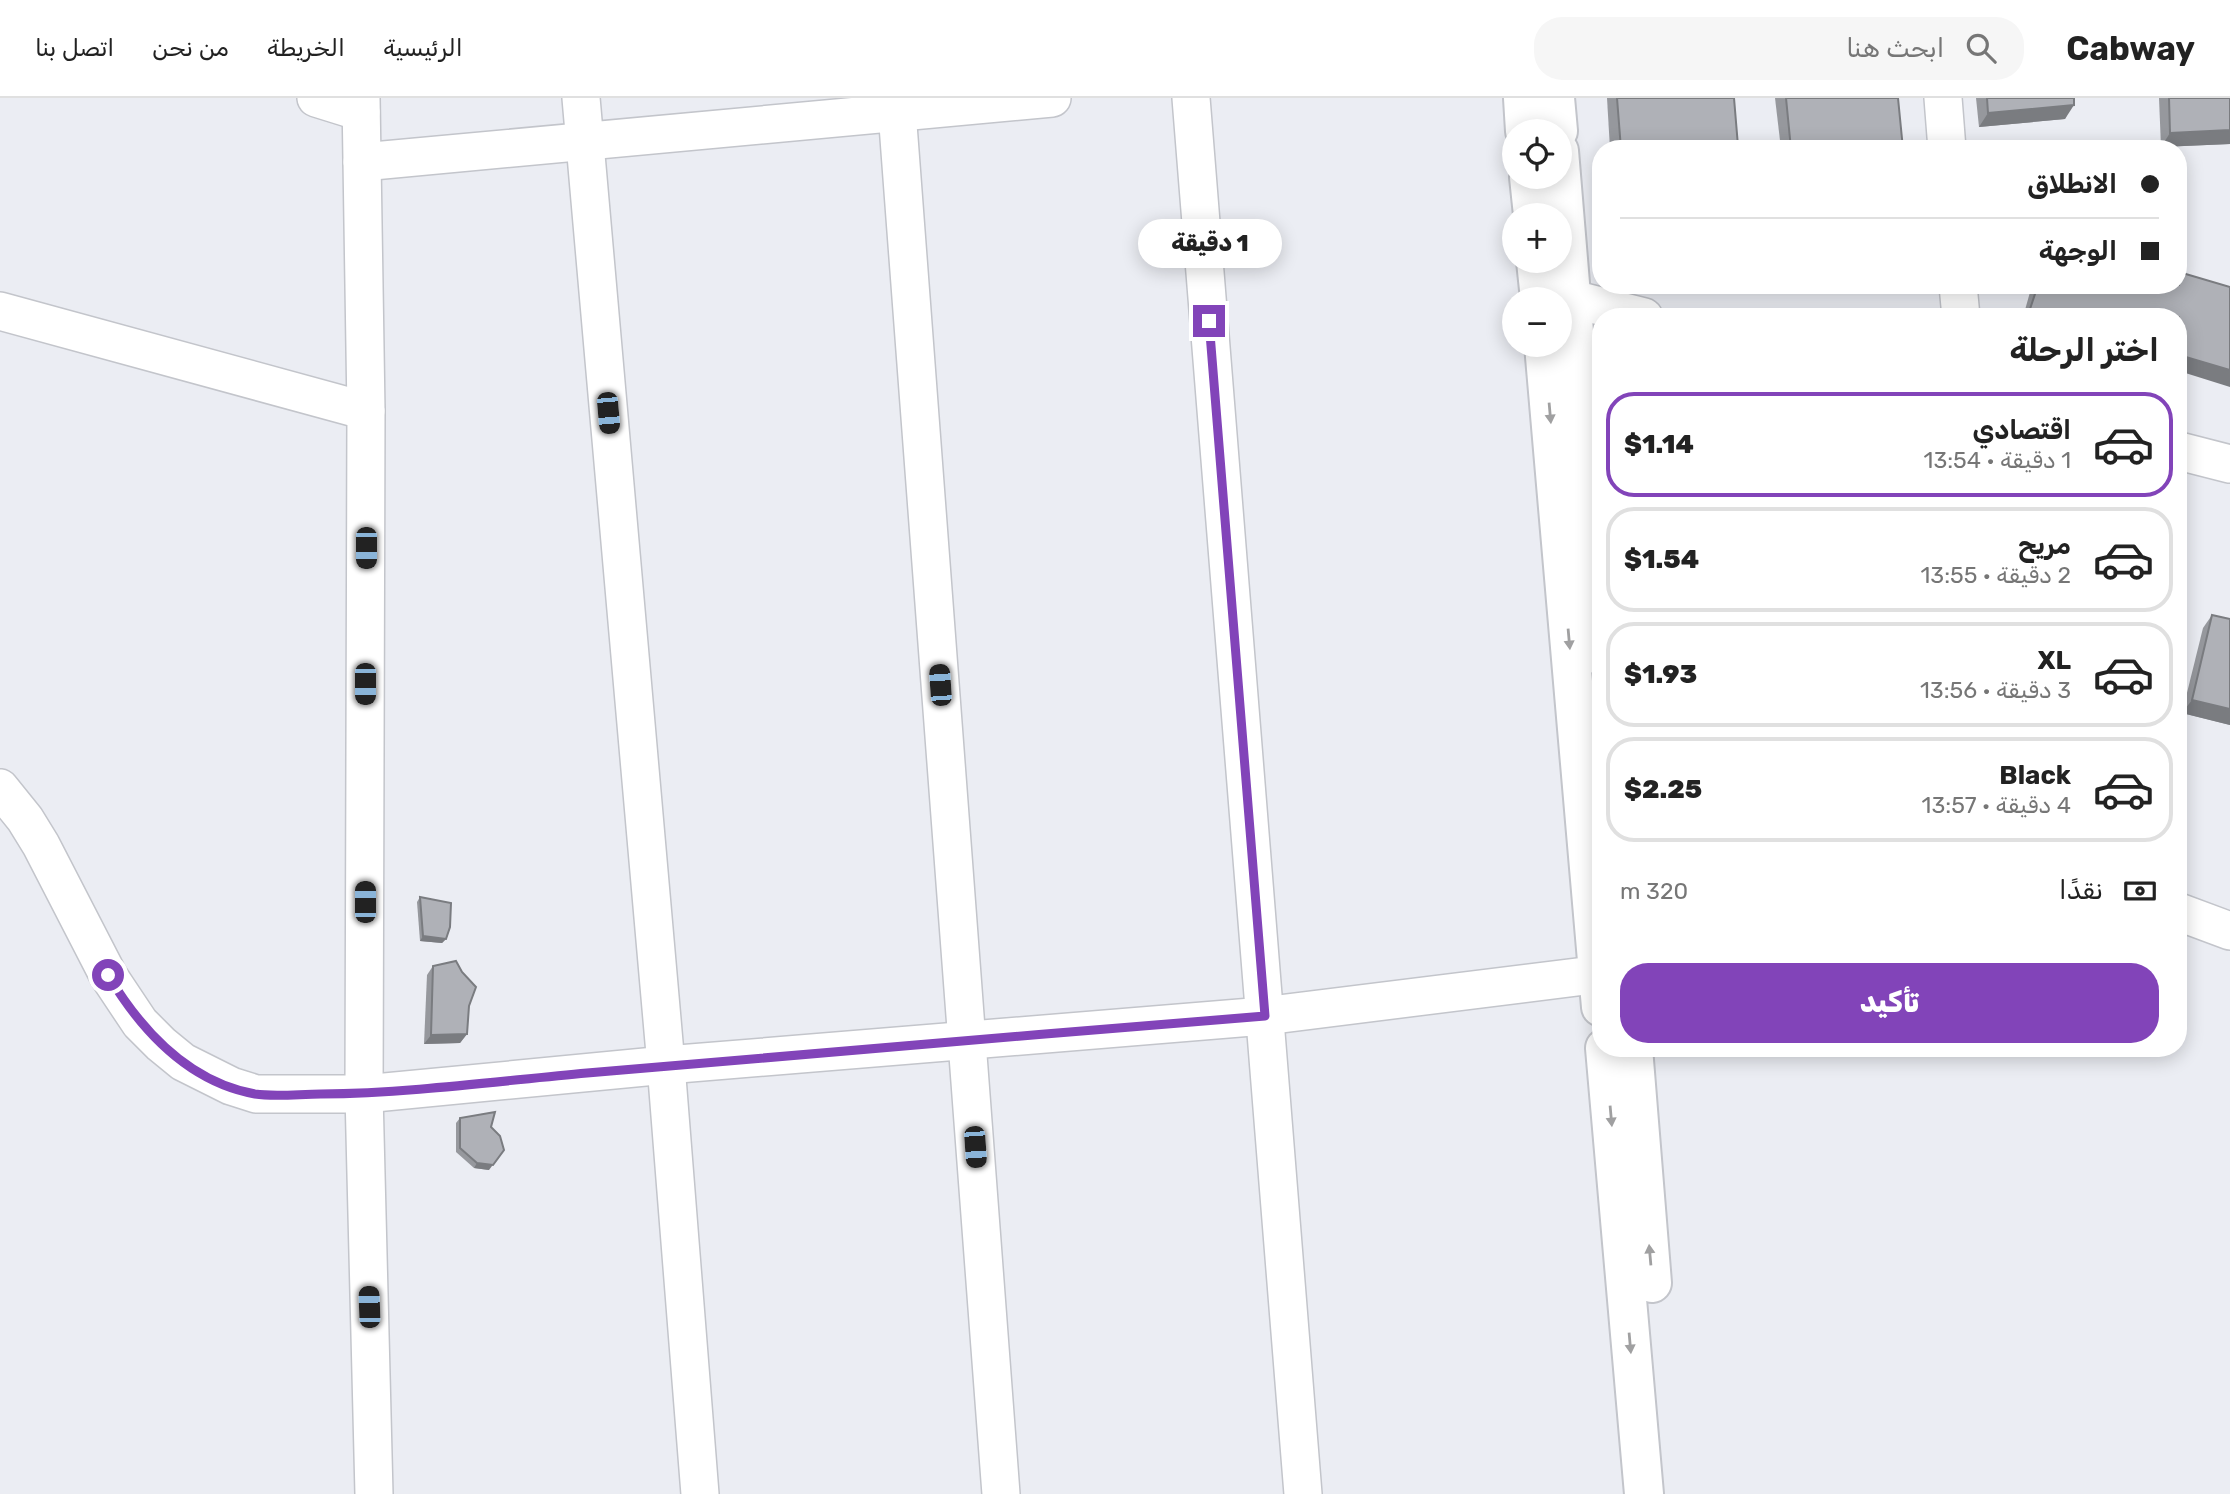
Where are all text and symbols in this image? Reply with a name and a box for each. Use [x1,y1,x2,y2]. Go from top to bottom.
search box [1534,17,2024,80]
icon: search [1962,29,2000,67]
text: Cabway [2066,29,2195,68]
text: ابحث هنا [1846,33,1944,64]
text: اتصل بنا [35,34,114,62]
text: من نحن [152,34,229,62]
text: الخريطة [267,34,345,62]
text: الرئيسية [383,34,463,62]
map controls [1502,119,1572,357]
button: locate [1502,119,1572,189]
text: الانطلاق [2027,169,2117,200]
button: + [1502,203,1572,273]
callout: 1 دقيقة [1137,220,1281,268]
text: 1 دقيقة [1171,229,1249,257]
text: الوجهة [2039,236,2117,267]
button: − [1502,287,1572,357]
route end [1193,305,1225,337]
text: اختر الرحلة [2009,331,2159,369]
car [596,391,621,435]
one-way arrow [1545,402,1556,424]
icon: car [2092,413,2155,476]
text: اقتصادي [1972,415,2071,446]
text: $1.14 [1624,429,1694,460]
text: 1 دقيقة · 13:54 [1924,446,2071,474]
car [356,527,377,569]
icon: car [2092,528,2155,591]
text: مريح [2018,530,2071,561]
text: $1.54 [1624,544,1699,575]
text: 2 دقيقة · 13:55 [1921,561,2071,589]
one-way arrow [1564,629,1575,651]
icon: car [2092,643,2155,706]
text: XL [2038,645,2071,676]
text: $1.93 [1624,659,1697,690]
car [355,663,376,705]
car [929,663,952,707]
text: 3 دقيقة · 13:56 [1920,676,2071,704]
icon: car [2092,758,2155,821]
text: Black [1999,760,2071,791]
text: $2.25 [1624,774,1702,805]
text: 4 دقيقة · 13:57 [1922,791,2071,819]
icon: cash [2121,872,2159,910]
text: نقدًا [2059,875,2103,906]
text: 320 m [1620,877,1688,905]
car [355,881,376,923]
route start [92,959,124,991]
button: تأكيد [1620,963,2159,1043]
one-way arrow [1606,1105,1617,1127]
car [964,1125,987,1169]
one-way arrow [1644,1244,1655,1266]
car [358,1286,381,1328]
one-way arrow [1625,1332,1636,1354]

